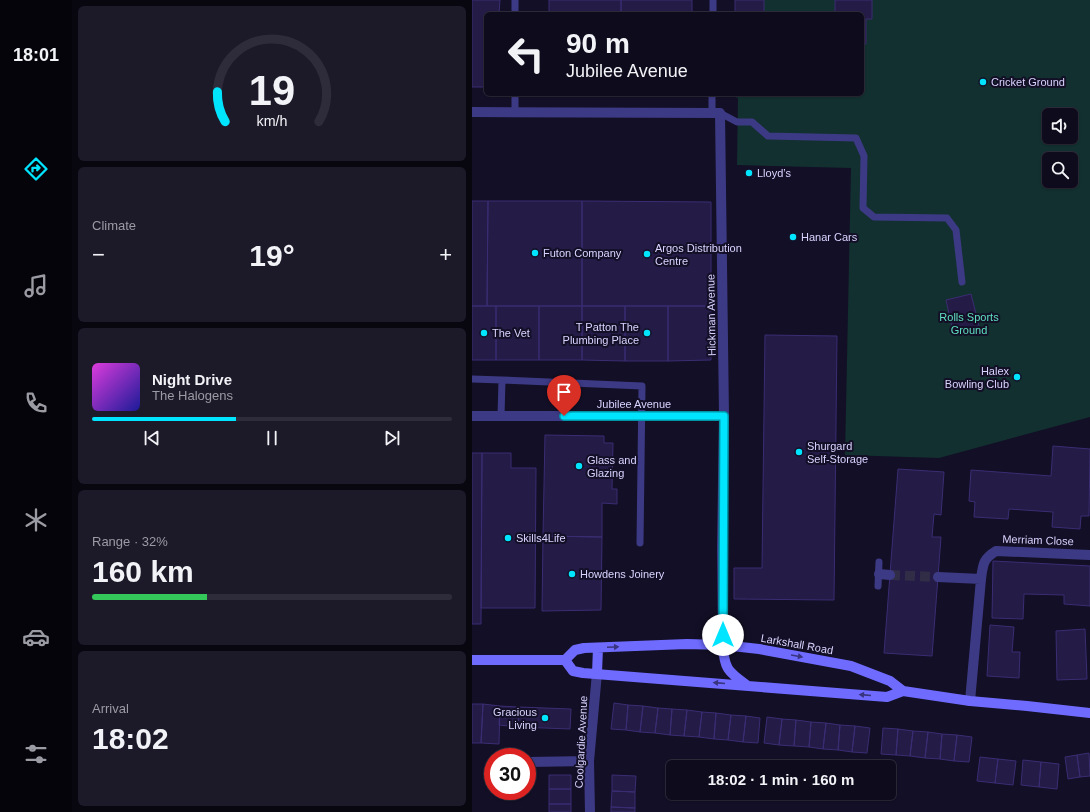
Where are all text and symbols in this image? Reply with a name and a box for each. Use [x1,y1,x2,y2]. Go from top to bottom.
icon: left [500,28,552,80]
text: 90 m [566,28,630,59]
text: 18:01 [13,45,59,65]
text: Jubilee Avenue [566,61,688,81]
text: 19 [249,66,295,113]
place label: Cricket Ground [991,76,1065,88]
marker: Cricket Ground [978,77,988,87]
map controls [1042,108,1078,188]
button: sound [1042,108,1078,144]
text: km/h [257,112,288,128]
button: search [1042,152,1078,188]
icon: directions [22,155,50,183]
place label: Lloyd’s [757,167,792,179]
marker: Lloyd’s [744,168,754,178]
text: Climate [92,218,136,233]
place label: Hanar Cars [801,231,858,243]
marker: Hanar Cars [788,232,798,242]
text: 19° [249,239,295,272]
text: − [92,242,105,267]
text: + [439,242,452,267]
place label: Argos Distribution Centre [655,242,742,267]
place label: Futon Company [543,247,622,259]
marker: Futon Company [530,248,540,258]
marker: Argos Distribution Centre [642,249,652,259]
icon: music [22,272,50,300]
street label: Hickman Avenue [704,274,718,356]
park label: Rolls Sports Ground [939,311,999,336]
place label: T Patton The Plumbing Place [563,321,639,346]
place label: The Vet [492,327,530,339]
marker: The Vet [479,328,489,338]
marker: T Patton The Plumbing Place [642,328,652,338]
place label: Halex Bowling Club [945,365,1009,390]
text: Night Drive [152,371,232,388]
marker: Halex Bowling Club [1012,372,1022,382]
pin [547,375,581,416]
icon: arrive [553,381,575,403]
text: The Halogens [152,388,233,403]
icon: phone [22,389,50,417]
street label: Jubilee Avenue [597,398,671,410]
icon: previous [141,427,163,449]
icon: pause [261,427,283,449]
icon: next [381,427,403,449]
place label: Shurgard Self-Storage [807,440,868,465]
marker: Shurgard Self-Storage [794,447,804,457]
place label: Glass and Glazing [587,454,637,479]
marker: Glass and Glazing [574,461,584,471]
icon: climate [22,506,50,534]
place label: Skills4Life [516,532,566,544]
marker: Skills4Life [503,533,513,543]
street label: Merriam Close [1002,533,1074,547]
text: Range · 32% [92,534,168,549]
text: 160 km [92,555,194,588]
place label: Howdens Joinery [580,568,665,580]
marker: Howdens Joinery [567,569,577,579]
position arrow [702,614,744,656]
icon: car [22,623,50,651]
street label: Larkshall Road [760,632,834,656]
one-way arrow [607,644,620,650]
one-way arrow [791,653,803,659]
one-way arrow [713,680,725,687]
one-way arrow [859,691,871,698]
street label: Coolgardie Avenue [573,695,589,789]
text: Arrival [92,701,129,716]
place label: Gracious Living [493,706,537,731]
marker: Gracious Living [540,713,550,723]
text: 18:02 [92,722,169,755]
icon: filters [22,740,50,768]
speed limit sign: 30 [484,748,536,800]
text: 18:02 · 1 min · 160 m [708,771,854,788]

